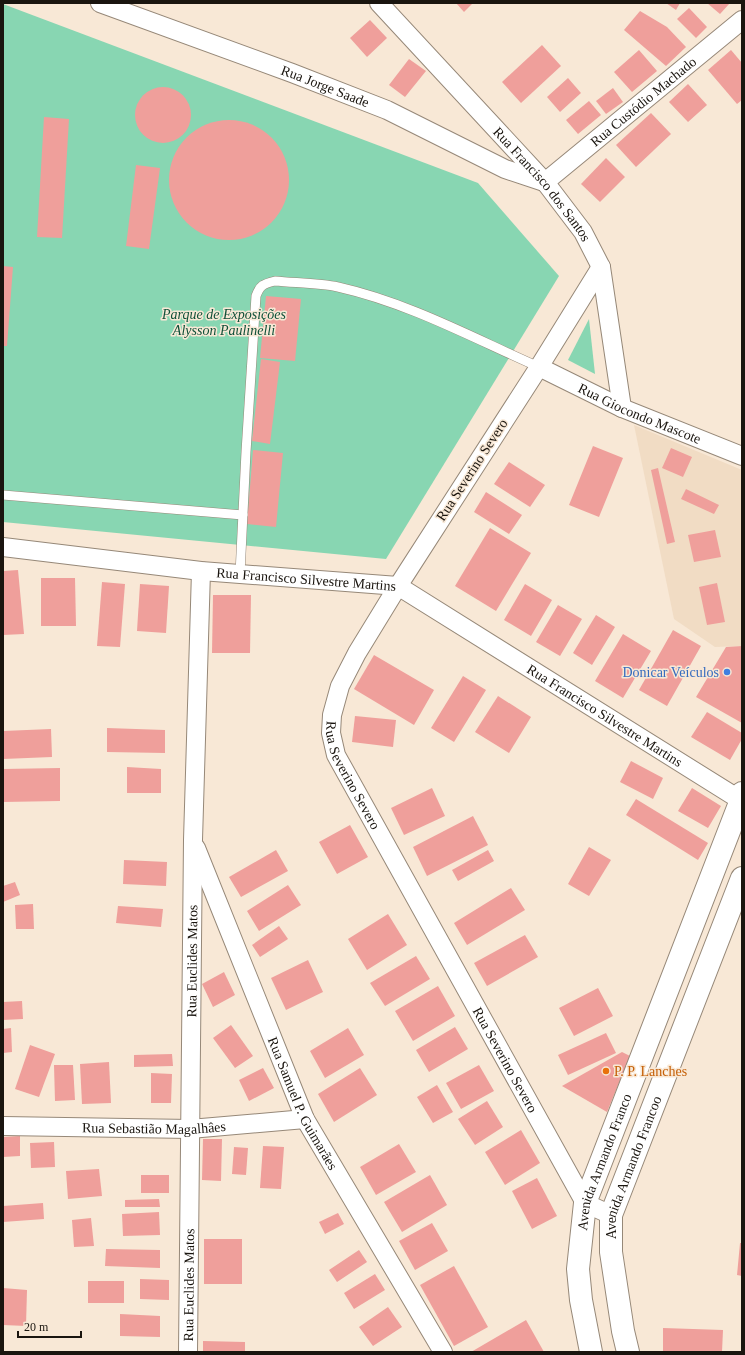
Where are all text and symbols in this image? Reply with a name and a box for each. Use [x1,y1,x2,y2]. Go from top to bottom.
street label: Rua Custódio Machado [587,54,699,149]
street label: Rua Jorge Saade [279,62,371,110]
street label: Rua Francisco dos Santos [490,124,594,244]
park label: Parque de Exposições Alysson Paulinelli [161,307,286,338]
street label: Rua Giocondo Mascote [576,380,703,446]
street label: Rua Severino Severo [434,416,510,524]
street label: Rua Francisco Silvestre Martins [216,565,397,593]
street label: Rua Francisco Silvestre Martins [525,661,685,769]
place label: Donicar Veículos [622,665,719,680]
marker: Donicar Veículos [722,667,732,677]
street label: Rua Severino Severo [323,721,383,832]
street label: Rua Euclides Matos [184,905,200,1017]
street label: Rua Severino Severo [470,1004,541,1115]
street label: Rua Samuel P. Guimarães [265,1035,341,1172]
place label: P. P. Lanches [614,1064,687,1079]
marker: P. P. Lanches [601,1066,611,1076]
street label: Avenida Armando Franco [575,1091,634,1231]
street label: Avenida Armando Francoo [603,1094,664,1239]
street label: Rua Sebastião Magalhâes [82,1118,226,1137]
street label: Rua Euclides Matos [181,1229,197,1341]
scale bar [18,1313,81,1339]
text: 20 m [24,1320,49,1334]

